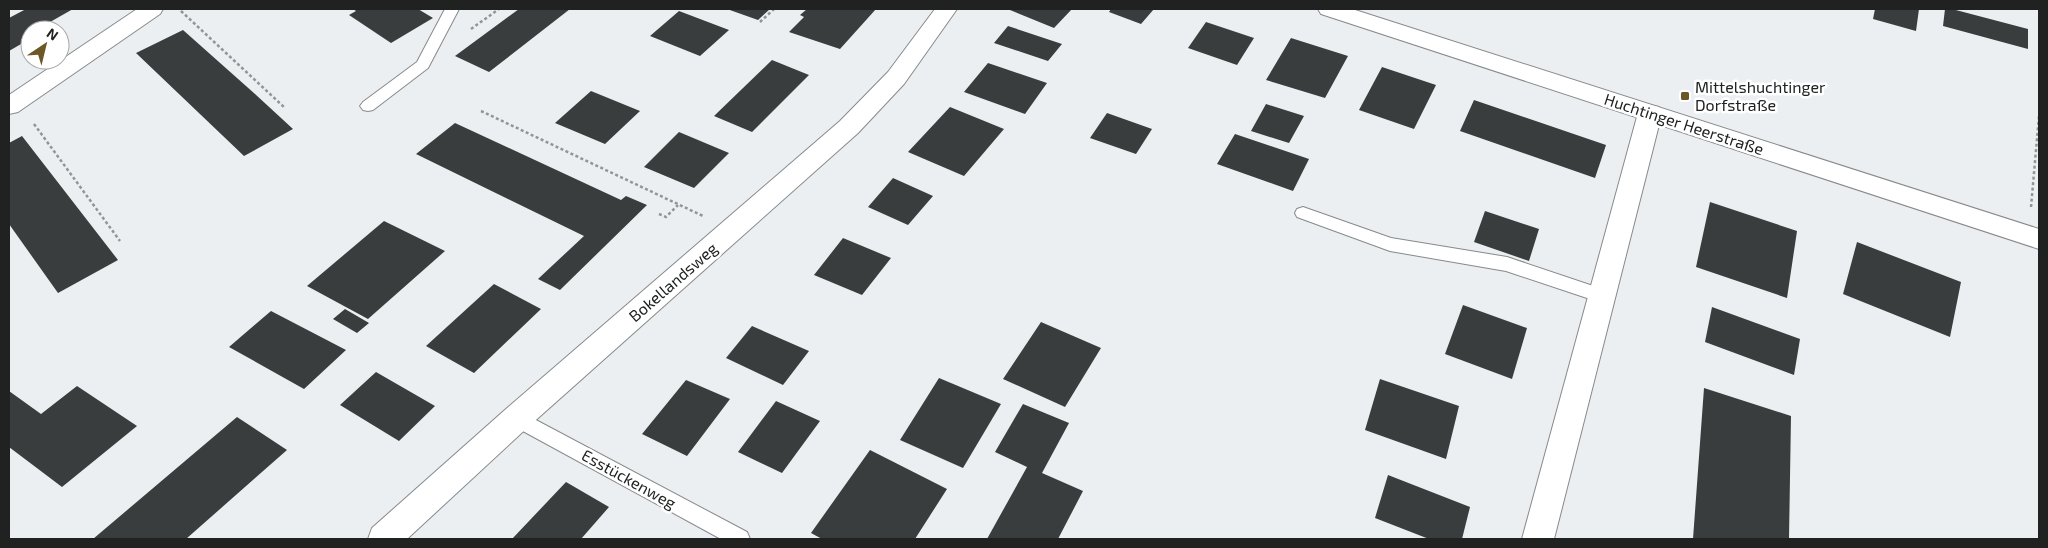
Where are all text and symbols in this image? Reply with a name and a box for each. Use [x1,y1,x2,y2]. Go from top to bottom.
north arrow [20,20,70,70]
text: N [44,24,62,44]
place label: Mittelshuchtinger Dorfstraße [1695,77,1826,114]
street label: Huchtinger Heerstraße [1602,89,1766,158]
marker: Mittelshuchtinger Dorfstraße [1679,90,1691,102]
street label: Bokellandsweg [625,238,721,325]
street label: Esstückenweg [579,445,680,512]

